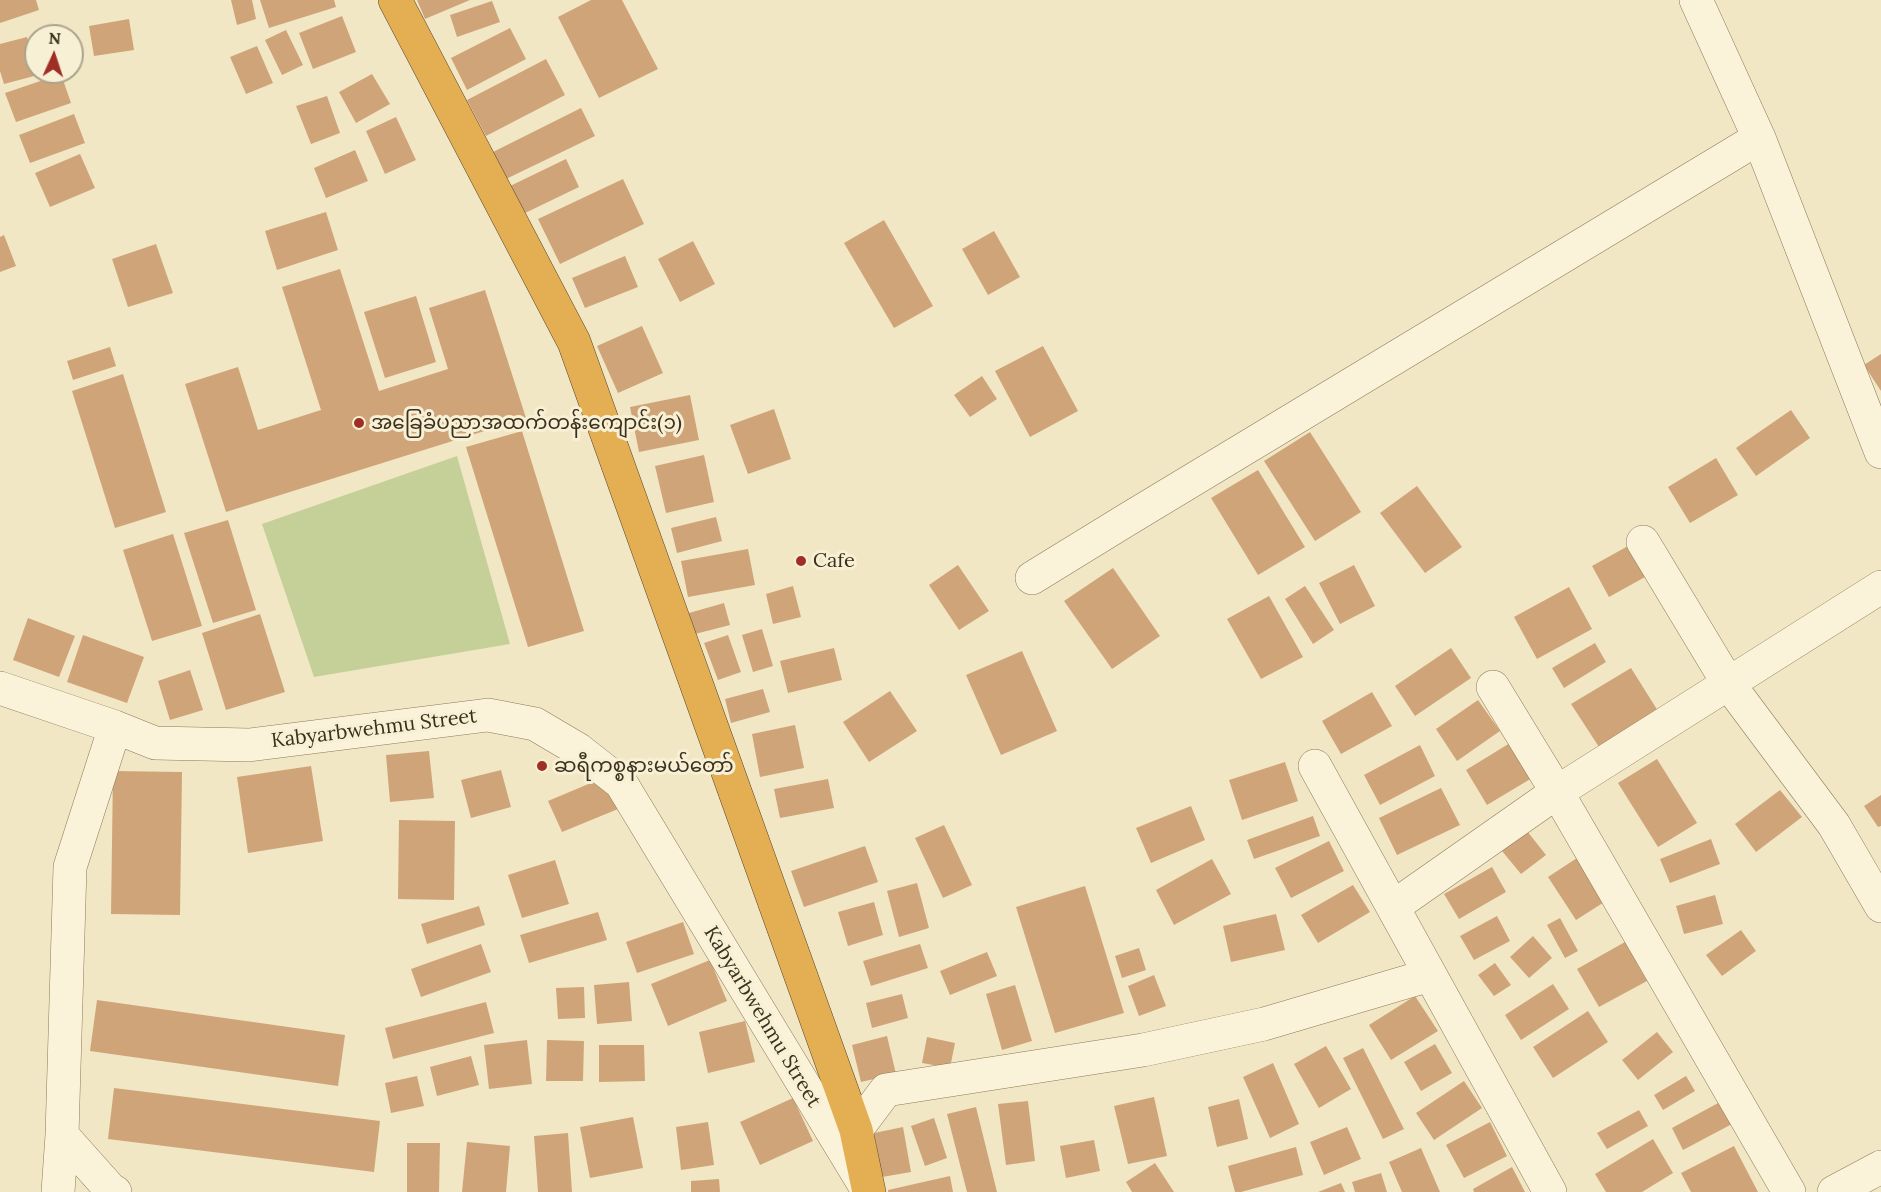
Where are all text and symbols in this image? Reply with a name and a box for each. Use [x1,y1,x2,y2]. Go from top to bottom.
north arrow [24,24,84,84]
text: N [48,28,62,48]
place label: အခြေခံပညာအထက်တန်းကျောင်း(၁) [371,411,682,435]
marker: အခြေခံပညာအထက်တန်းကျောင်း(၁) [352,416,366,430]
place label: Cafe [813,549,855,573]
marker: Cafe [794,554,808,568]
street label: Kabyarbwehmu Street [270,704,478,754]
place label: ဆရီကစ္စနားမယ်တော် [554,754,734,778]
marker: ဆရီကစ္စနားမယ်တော် [535,759,549,773]
street label: Kabyarbwehmu Street [698,922,826,1112]

